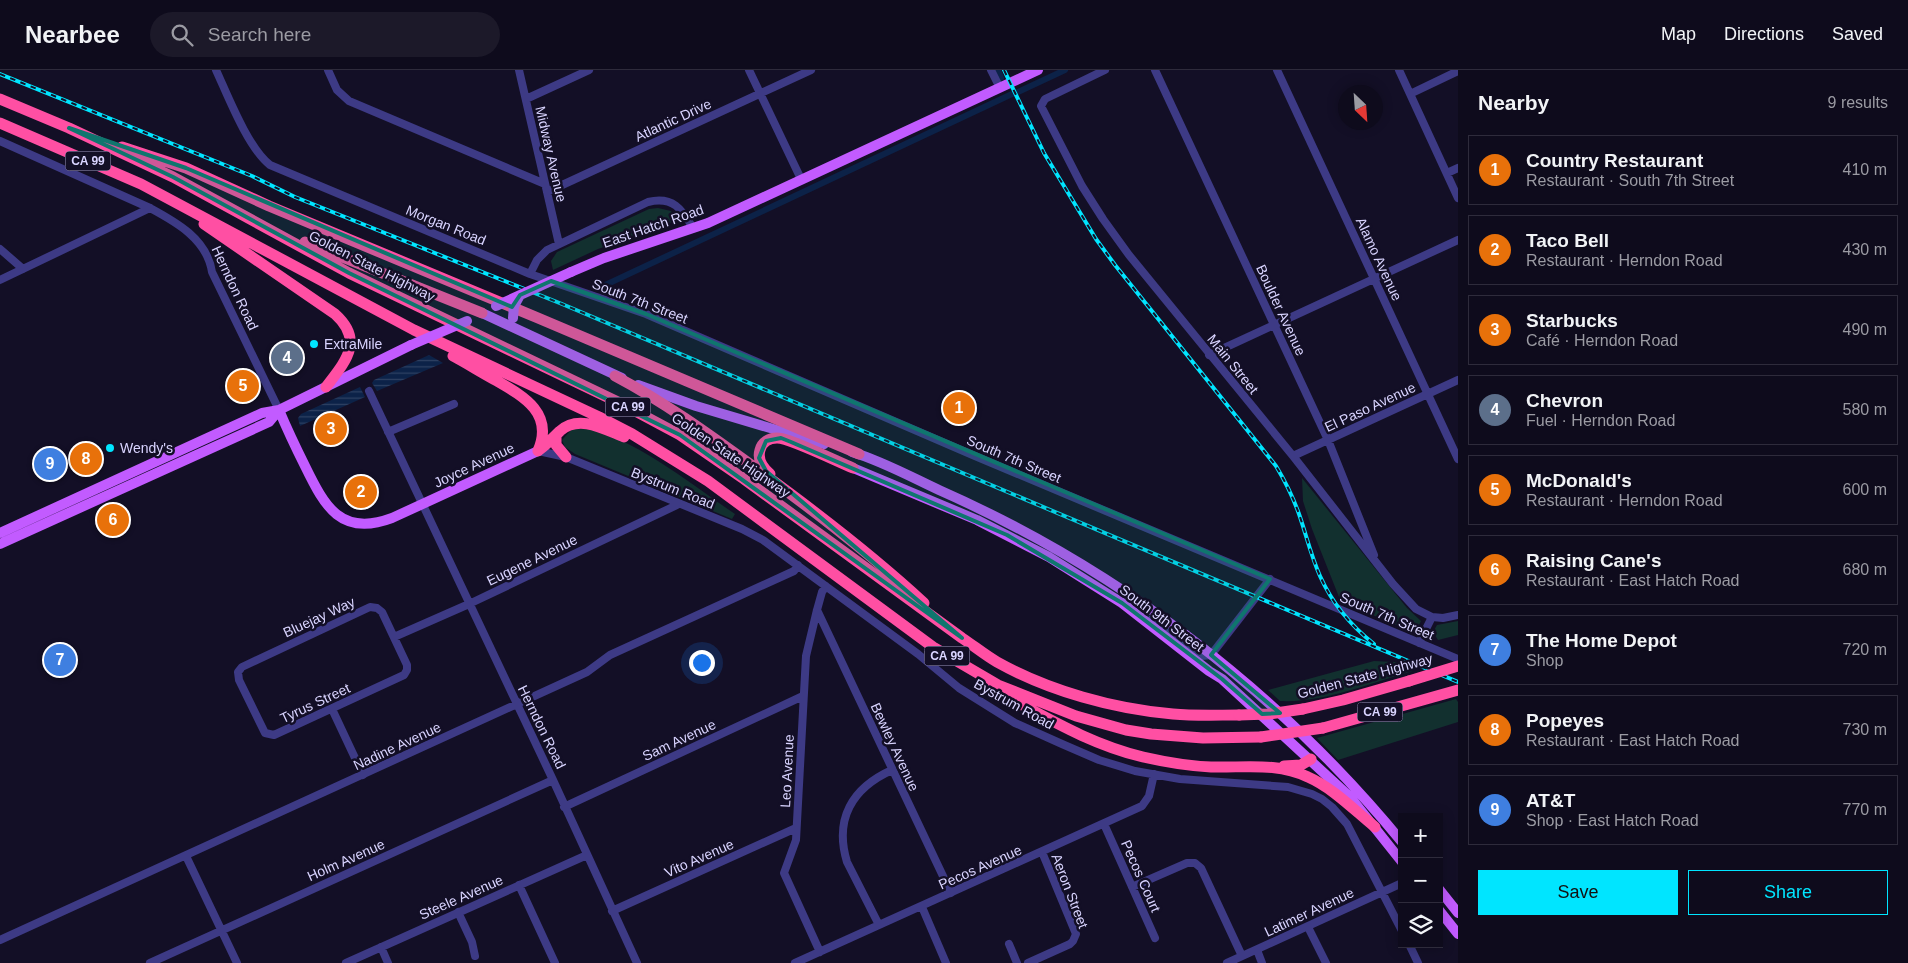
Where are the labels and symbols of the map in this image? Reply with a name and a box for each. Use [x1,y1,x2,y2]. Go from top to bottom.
north arrow [1338,85,1383,130]
street label: Atlantic Drive [632,95,714,145]
street label: Midway Avenue [532,105,570,204]
road number: CA 99 [66,152,110,170]
street label: East Hatch Road [600,201,706,251]
street label: Morgan Road [404,202,488,248]
street label: Alamo Avenue [1353,215,1405,303]
street label: Golden State Highway [306,227,438,305]
street label: Herndon Road [209,243,261,333]
street label: Boulder Avenue [1253,262,1309,358]
street label: South 7th Street [590,275,690,327]
street label: Main Street [1204,331,1262,397]
place label: ExtraMile [324,336,383,352]
marker: ExtraMile [308,338,320,350]
pin: 4 [271,339,303,377]
pin: 5 [227,367,259,405]
street label: El Paso Avenue [1322,379,1418,435]
pin: 1 [943,389,975,427]
road number: CA 99 [606,398,650,417]
street label: Golden State Highway [669,409,793,501]
pin: 3 [315,410,347,448]
street label: South 7th Street [964,432,1064,486]
street label: Joyce Avenue [431,439,517,491]
pin: 8 [70,440,102,478]
place label: Wendy's [120,440,173,456]
marker: Wendy's [104,442,116,454]
pin: 9 [34,445,66,483]
street label: Bystrum Road [629,464,717,512]
pin: 2 [345,473,377,511]
pin: 6 [97,501,129,539]
street label: Eugene Avenue [484,531,580,589]
street label: South 9th Street [1117,581,1207,655]
street label: South 7th Street [1337,589,1437,643]
street label: Bluejay Way [281,593,357,641]
pin: 7 [44,641,76,679]
road number: CA 99 [924,646,970,666]
your location [689,650,715,676]
street label: Golden State Highway [1296,650,1434,702]
street label: Bystrum Road [971,676,1057,732]
street label: Tyrus Street [277,680,353,726]
street label: Herndon Road [515,683,569,771]
street label: Bewley Avenue [868,700,923,794]
road number: CA 99 [1358,702,1402,722]
street label: Sam Avenue [640,716,718,764]
street label: Nadine Avenue [351,719,443,773]
street label: Leo Avenue [777,734,797,808]
street label: Holm Avenue [305,836,387,884]
street label: Vito Avenue [662,836,736,880]
street label: Pecos Court [1118,838,1164,915]
street label: Pecos Avenue [936,841,1024,892]
street label: Aeron Street [1048,851,1092,931]
street label: Steele Avenue [417,871,506,923]
street label: Latimer Avenue [1262,884,1357,940]

